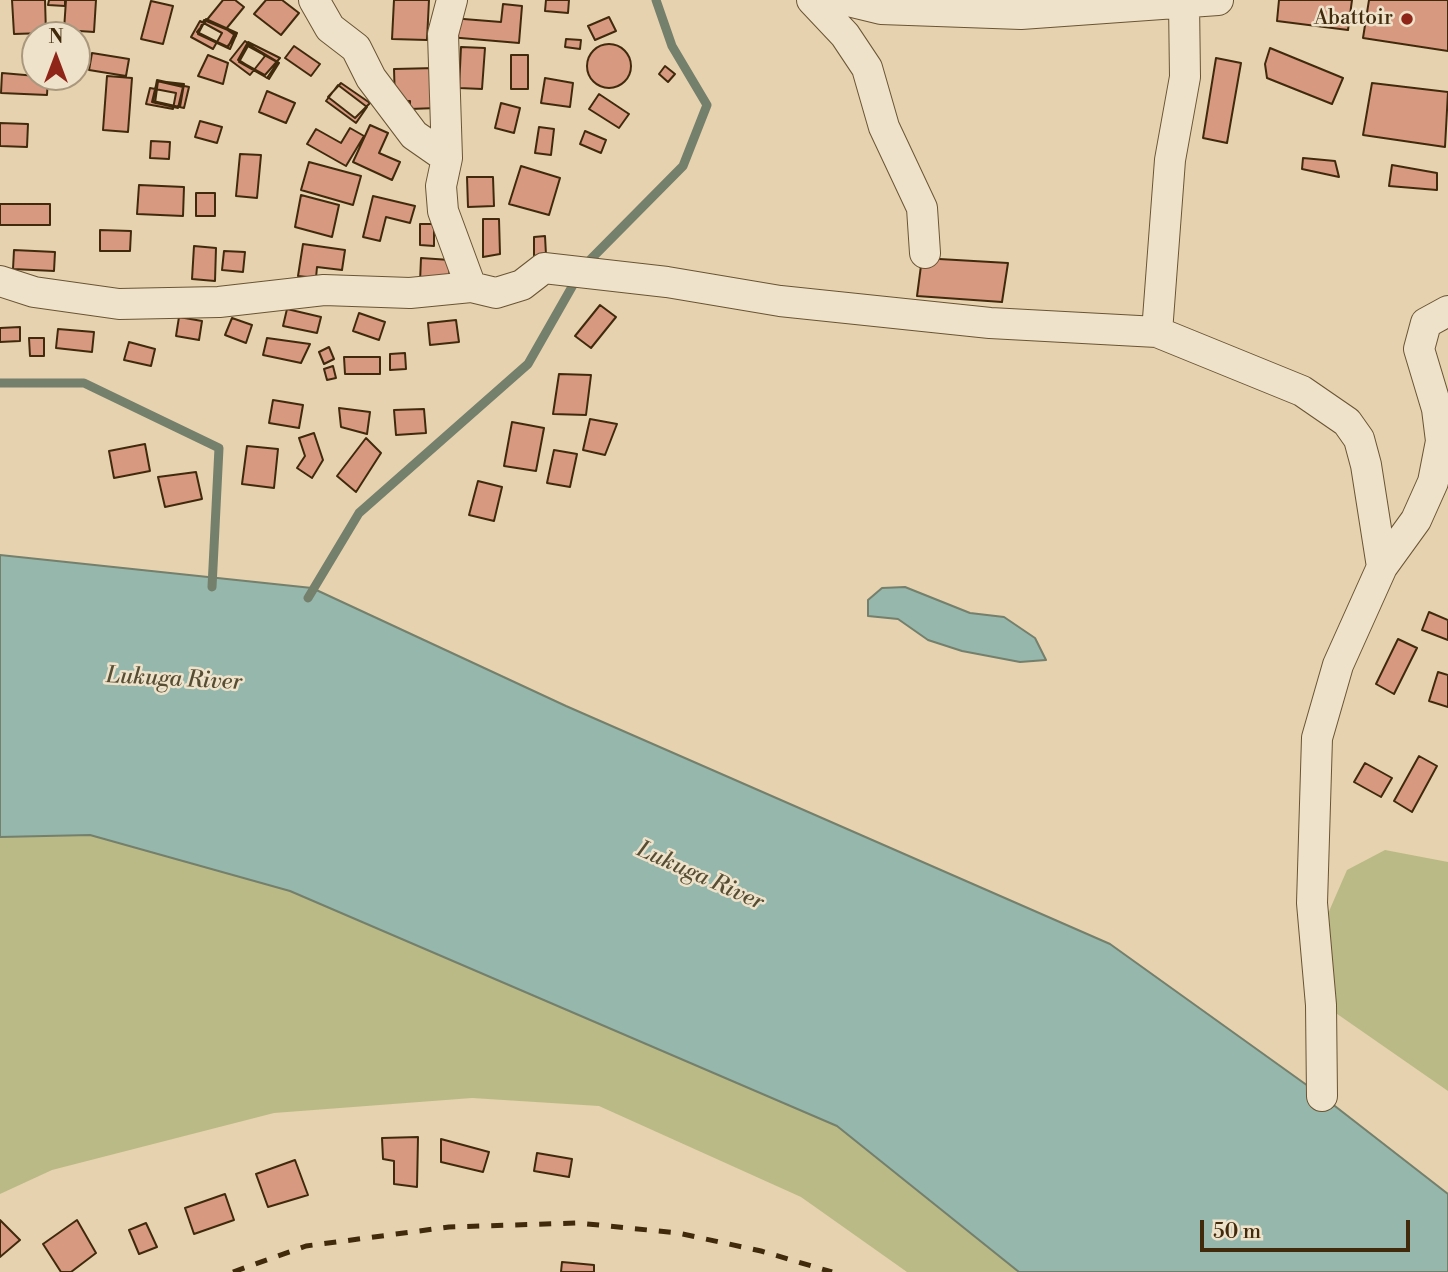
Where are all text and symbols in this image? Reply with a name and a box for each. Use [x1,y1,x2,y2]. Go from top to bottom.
place label: Abattoir [1314,6,1393,32]
marker: Abattoir [1399,11,1415,27]
north arrow [21,21,91,91]
text: N [48,25,64,49]
water label: Lukuga River [105,663,243,697]
water label: Lukuga River [632,837,768,917]
scale bar [1203,1206,1413,1250]
text: 50 m [1213,1219,1261,1245]

